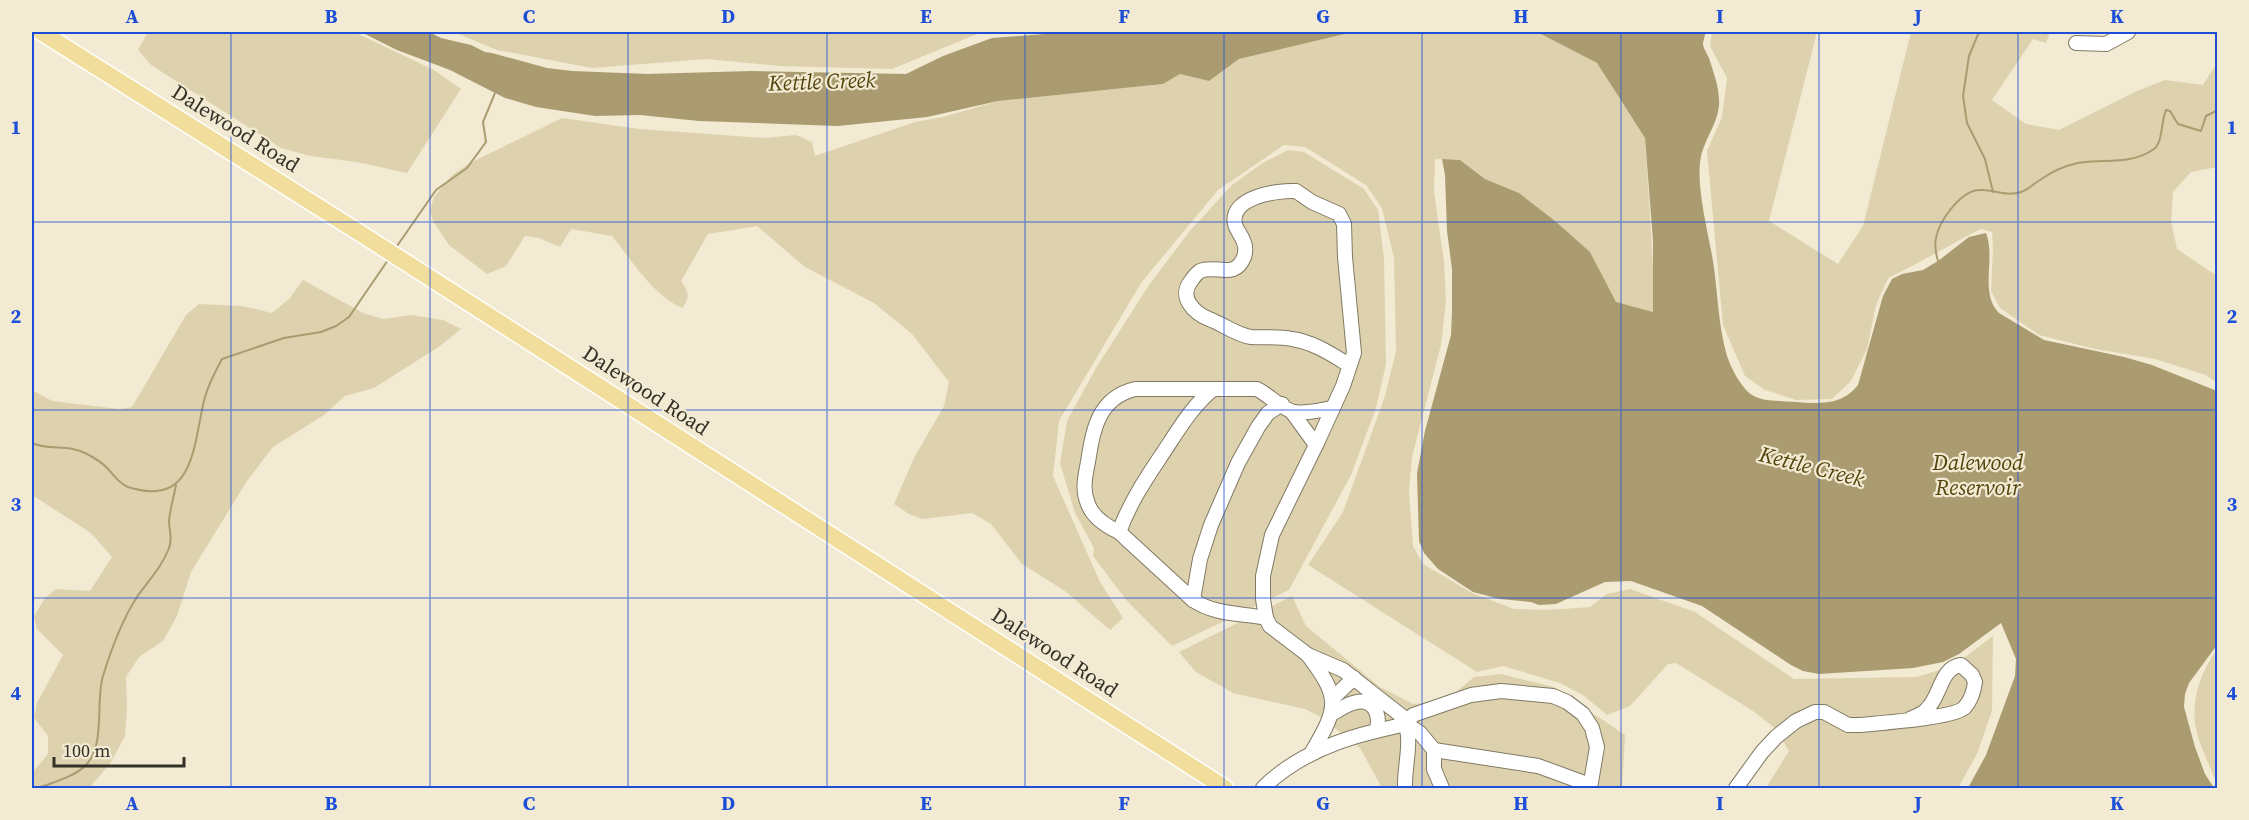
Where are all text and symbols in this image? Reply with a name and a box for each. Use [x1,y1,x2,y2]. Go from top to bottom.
text: A [125,2,139,30]
text: B [324,2,338,30]
text: C [523,2,535,30]
text: D [721,2,735,30]
text: E [920,2,932,30]
text: F [1118,2,1130,30]
text: G [1316,2,1330,30]
text: H [1513,2,1529,30]
text: I [1716,2,1724,30]
text: J [1912,2,1922,30]
text: K [2110,2,2124,30]
water label: Kettle Creek [767,64,877,98]
street label: Dalewood Road [167,77,305,179]
text: 1 [11,113,21,141]
text: 1 [2227,113,2237,141]
text: 2 [11,302,22,330]
text: 2 [2227,302,2238,330]
street label: Dalewood Road [577,338,715,442]
water label: Kettle Creek [1755,438,1868,494]
water label: Dalewood Reservoir [1931,447,2024,502]
text: 3 [11,490,22,518]
text: 3 [2227,490,2238,518]
street label: Dalewood Road [986,600,1124,704]
text: 4 [11,679,22,707]
text: 4 [2227,679,2238,707]
scale bar [54,730,184,768]
text: 100 m [63,738,110,763]
text: A [125,789,139,817]
text: B [324,789,338,817]
text: C [523,789,535,817]
text: D [721,789,735,817]
text: E [920,789,932,817]
text: F [1118,789,1130,817]
text: G [1316,789,1330,817]
text: H [1513,789,1529,817]
text: I [1716,789,1724,817]
text: J [1912,789,1922,817]
text: K [2110,789,2124,817]

